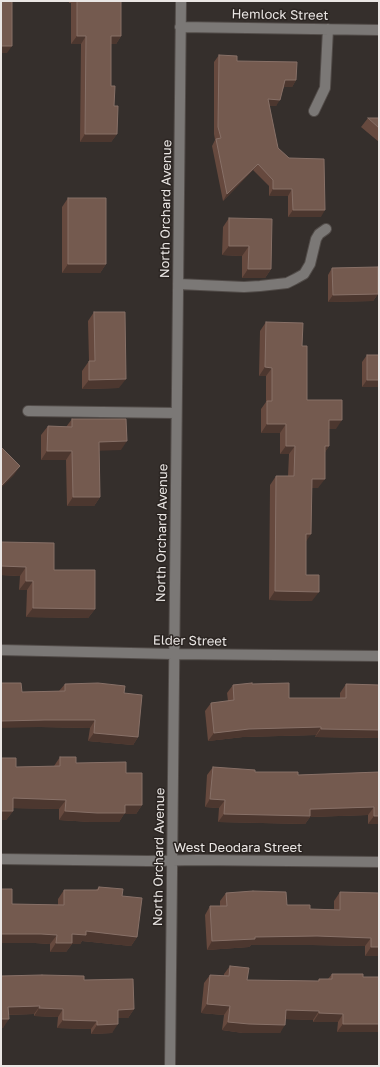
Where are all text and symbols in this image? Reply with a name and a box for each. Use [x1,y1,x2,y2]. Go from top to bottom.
street label: Hemlock Street [231,6,329,24]
street label: North Orchard Avenue [157,140,175,278]
street label: North Orchard Avenue [153,464,171,602]
street label: Elder Street [153,633,227,649]
street label: North Orchard Avenue [150,788,168,926]
street label: West Deodara Street [174,840,302,856]

